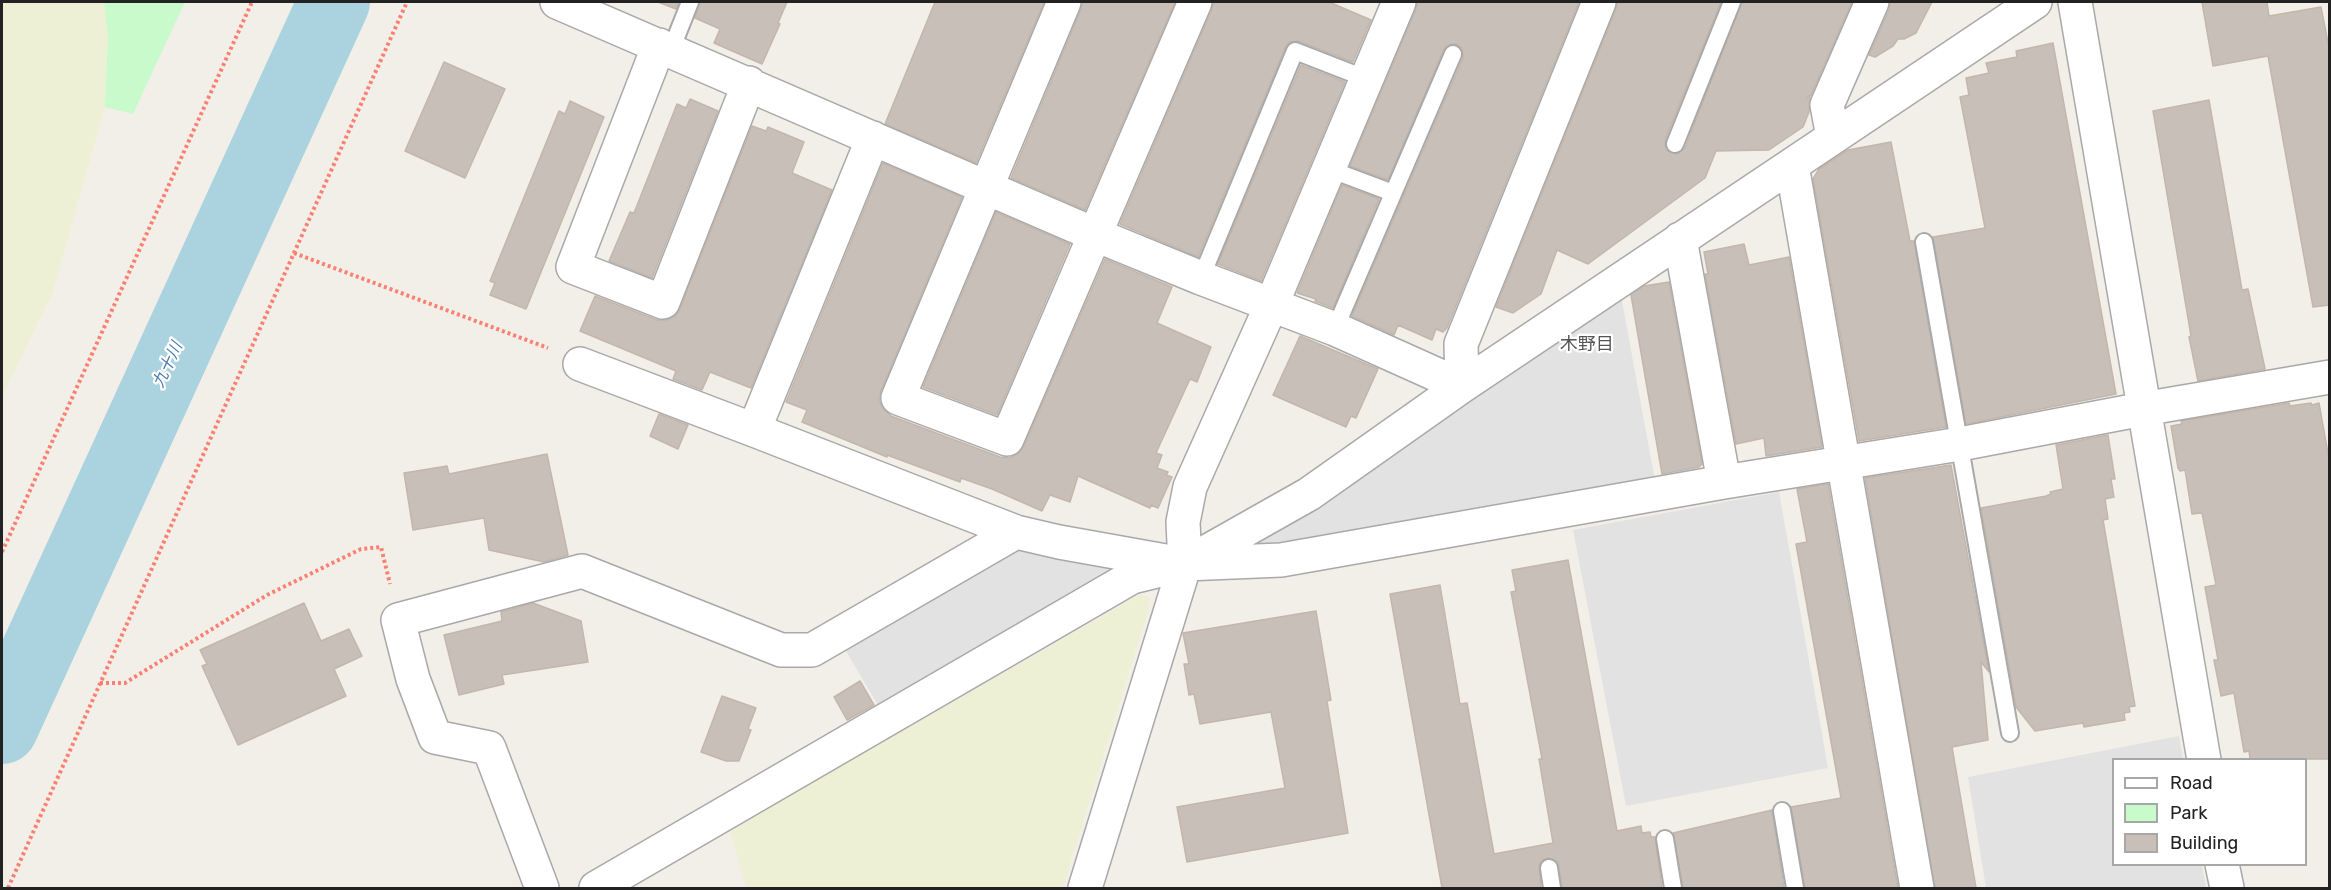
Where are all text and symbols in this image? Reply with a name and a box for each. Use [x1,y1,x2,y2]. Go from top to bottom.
district label: 木野目 [1560,334,1614,356]
water label: 九十川 [149,339,187,391]
legend [2112,758,2307,866]
text: Road [2170,772,2213,794]
text: Park [2170,802,2207,824]
text: Building [2170,832,2238,854]

